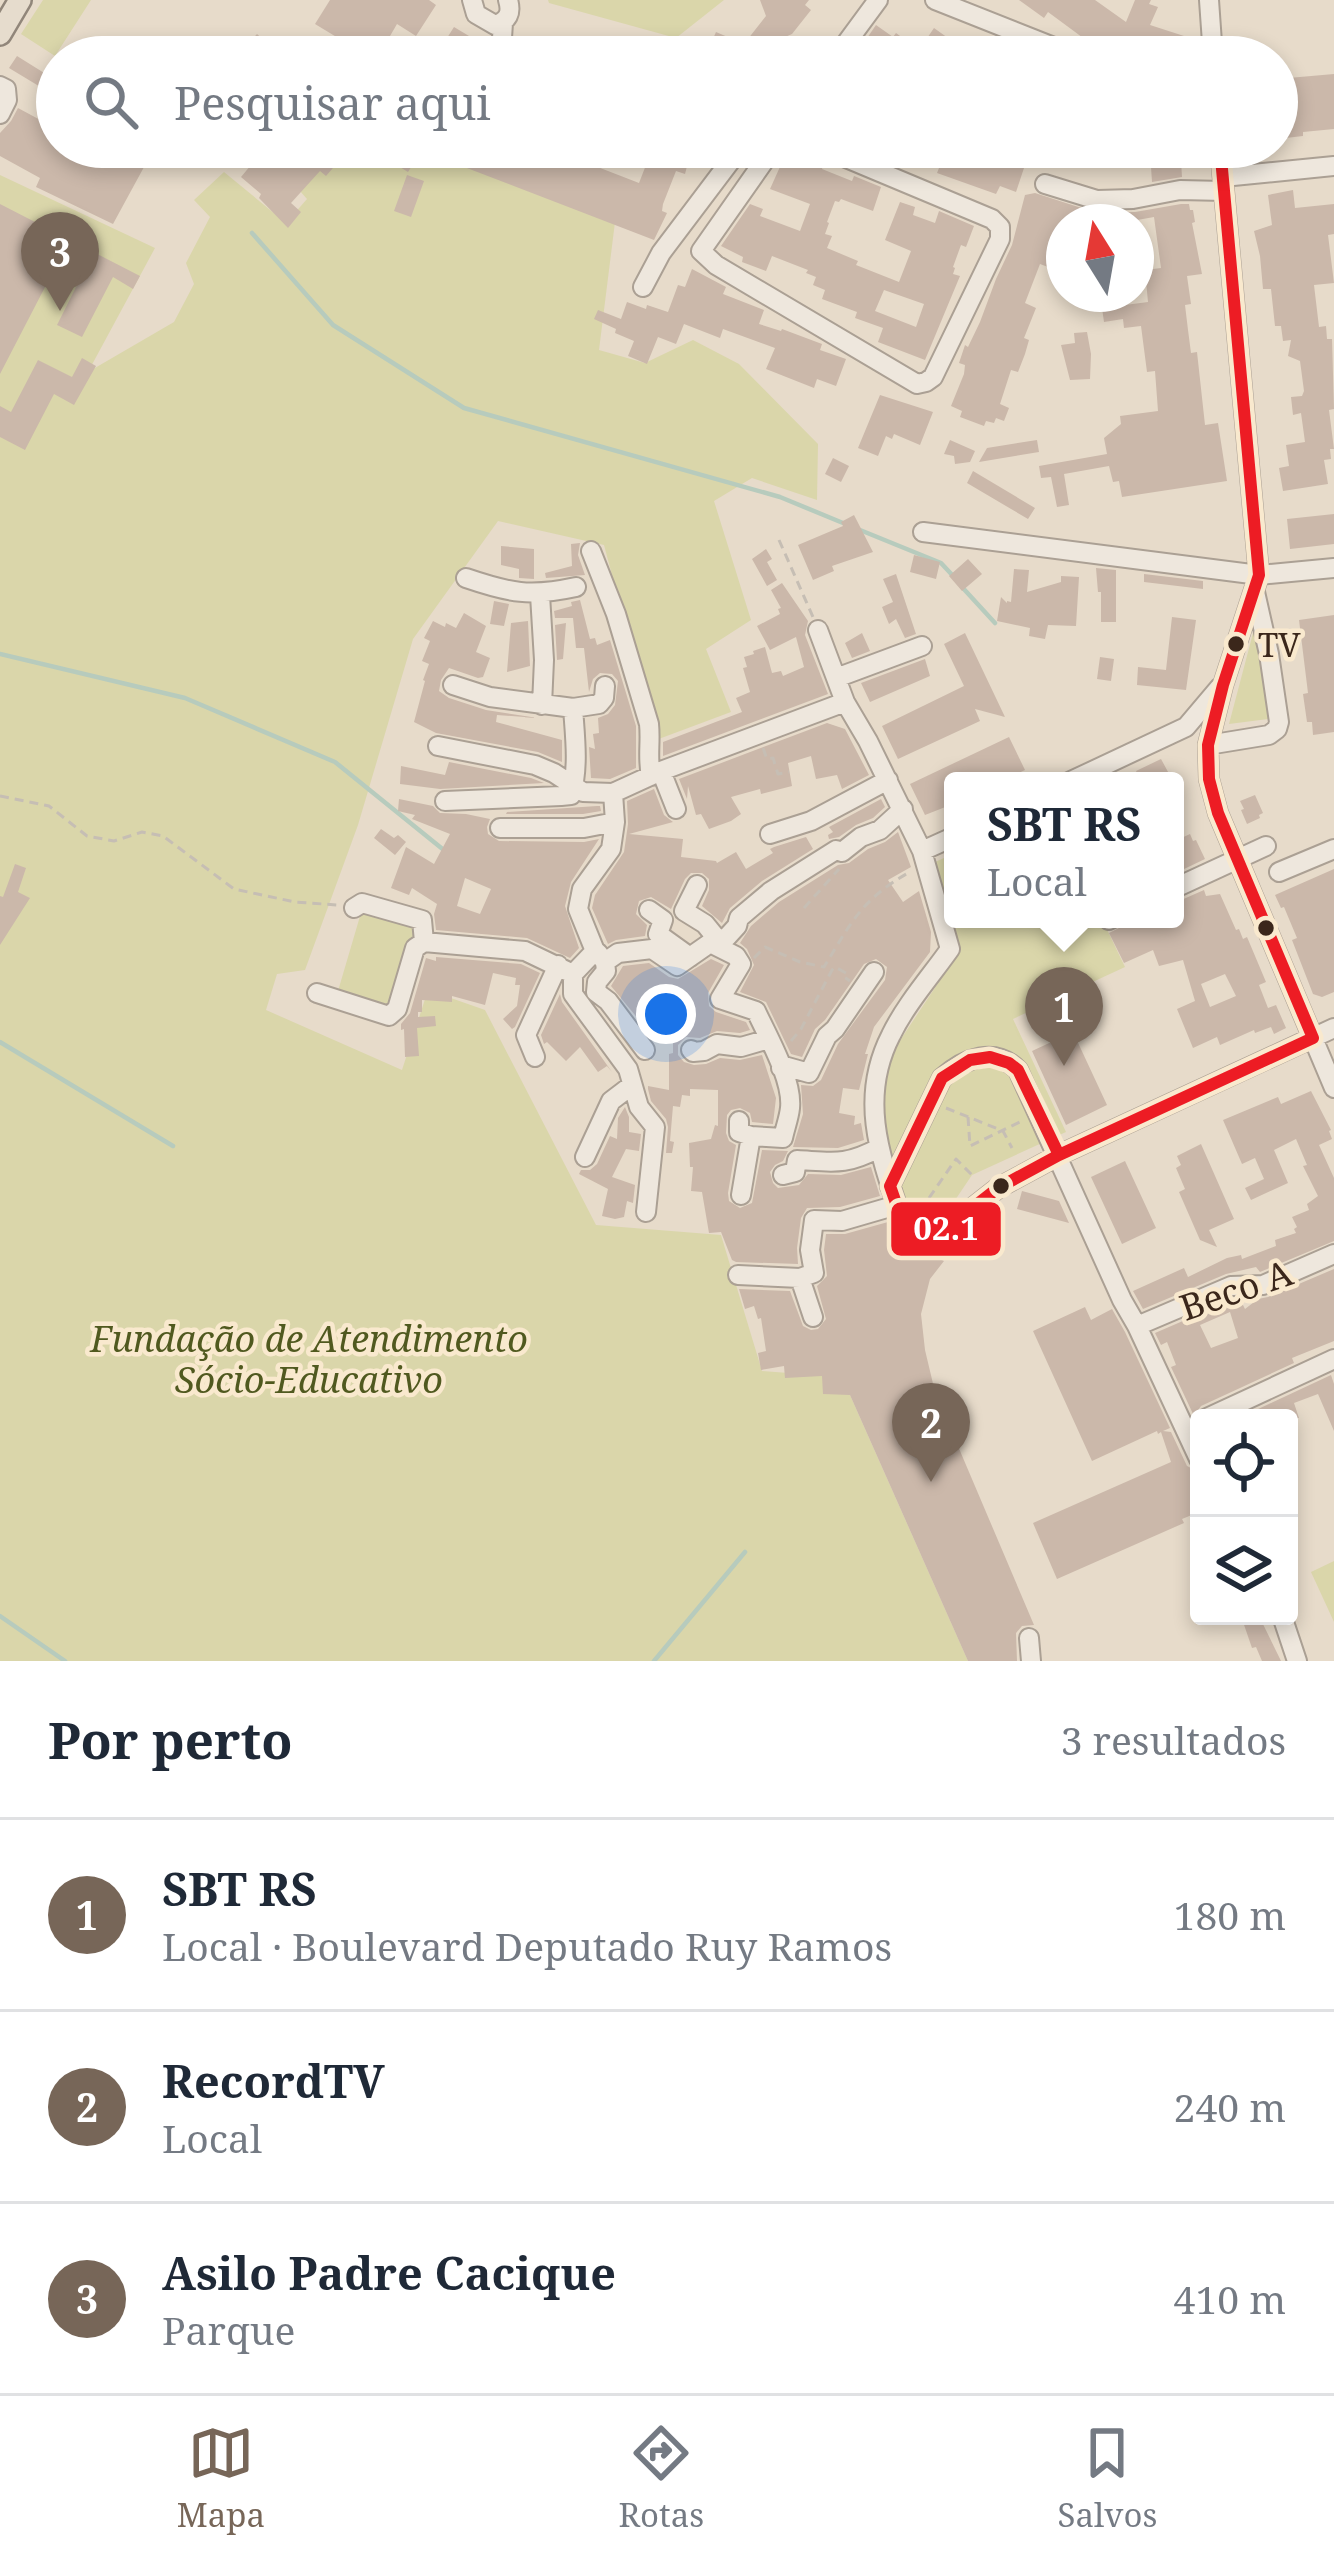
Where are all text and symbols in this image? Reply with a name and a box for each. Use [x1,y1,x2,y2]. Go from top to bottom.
search box [36,36,1298,168]
icon: search [78,69,144,135]
text: Pesquisar aqui [174,72,491,133]
north arrow [1046,204,1154,312]
pin: 3 [21,212,99,311]
place label: TV [1258,622,1301,667]
marker: TV [1225,633,1247,655]
popup [944,772,1184,928]
text: SBT RS [987,793,1141,854]
text: Local [987,854,1087,907]
unlabelled marker [1255,917,1277,939]
pin: 1 [1025,967,1103,1066]
your location [636,984,696,1044]
unlabelled marker [990,1175,1012,1197]
line badge: 02.1 [889,1200,1003,1258]
text: 02.1 [913,1205,979,1250]
street label: Beco A [1173,1247,1299,1332]
park label: Fundação de Atendimento Sócio-Educativo [89,1314,528,1404]
pin: 2 [892,1383,970,1482]
map controls [1190,1409,1298,1625]
button: locate [1190,1409,1298,1517]
button: layers [1190,1517,1298,1625]
text: Por perto [48,1704,293,1774]
text: 3 resultados [1061,1713,1286,1766]
text: SBT RS [162,1858,317,1919]
text: 1 [76,1888,98,1941]
text: 180 m [1174,1888,1286,1941]
text: Local · Boulevard Deputado Ruy Ramos [162,1919,892,1972]
text: RecordTV [162,2050,385,2111]
text: 2 [76,2080,98,2133]
text: 240 m [1174,2080,1286,2133]
text: Local [162,2111,262,2164]
text: Asilo Padre Cacique [162,2242,616,2303]
text: 3 [76,2272,98,2325]
text: 410 m [1174,2272,1286,2325]
text: Parque [162,2303,295,2356]
tab: Mapa [177,2420,265,2537]
tab: Rotas [618,2420,704,2537]
tab: Salvos [1058,2420,1157,2537]

